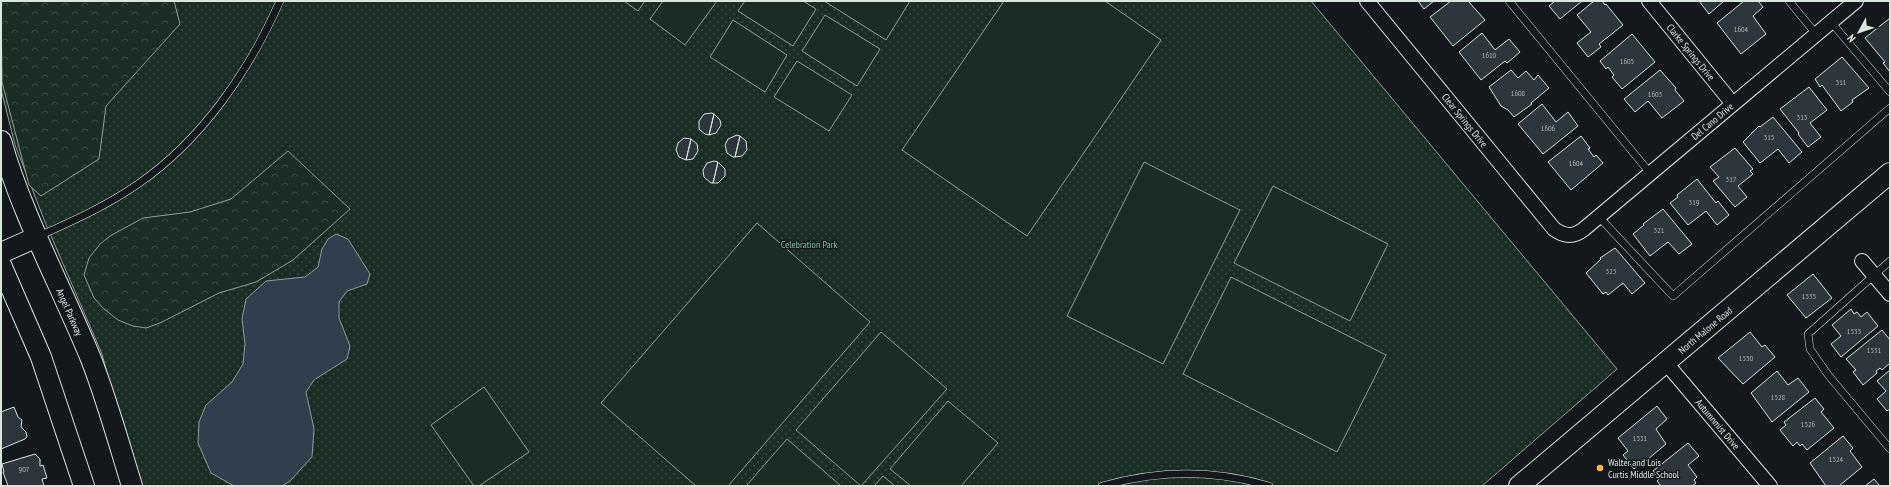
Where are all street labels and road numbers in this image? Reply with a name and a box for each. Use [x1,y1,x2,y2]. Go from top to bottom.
street label: Clarke Springs Drive [1664,21,1718,83]
street label: Clear Springs Drive [1439,91,1490,150]
street label: Del Cano Drive [1689,100,1736,143]
street label: Angel Parkway [53,286,86,338]
street label: North Malone Road [1676,304,1735,357]
street label: Autumnmist Drive [1693,396,1743,452]

